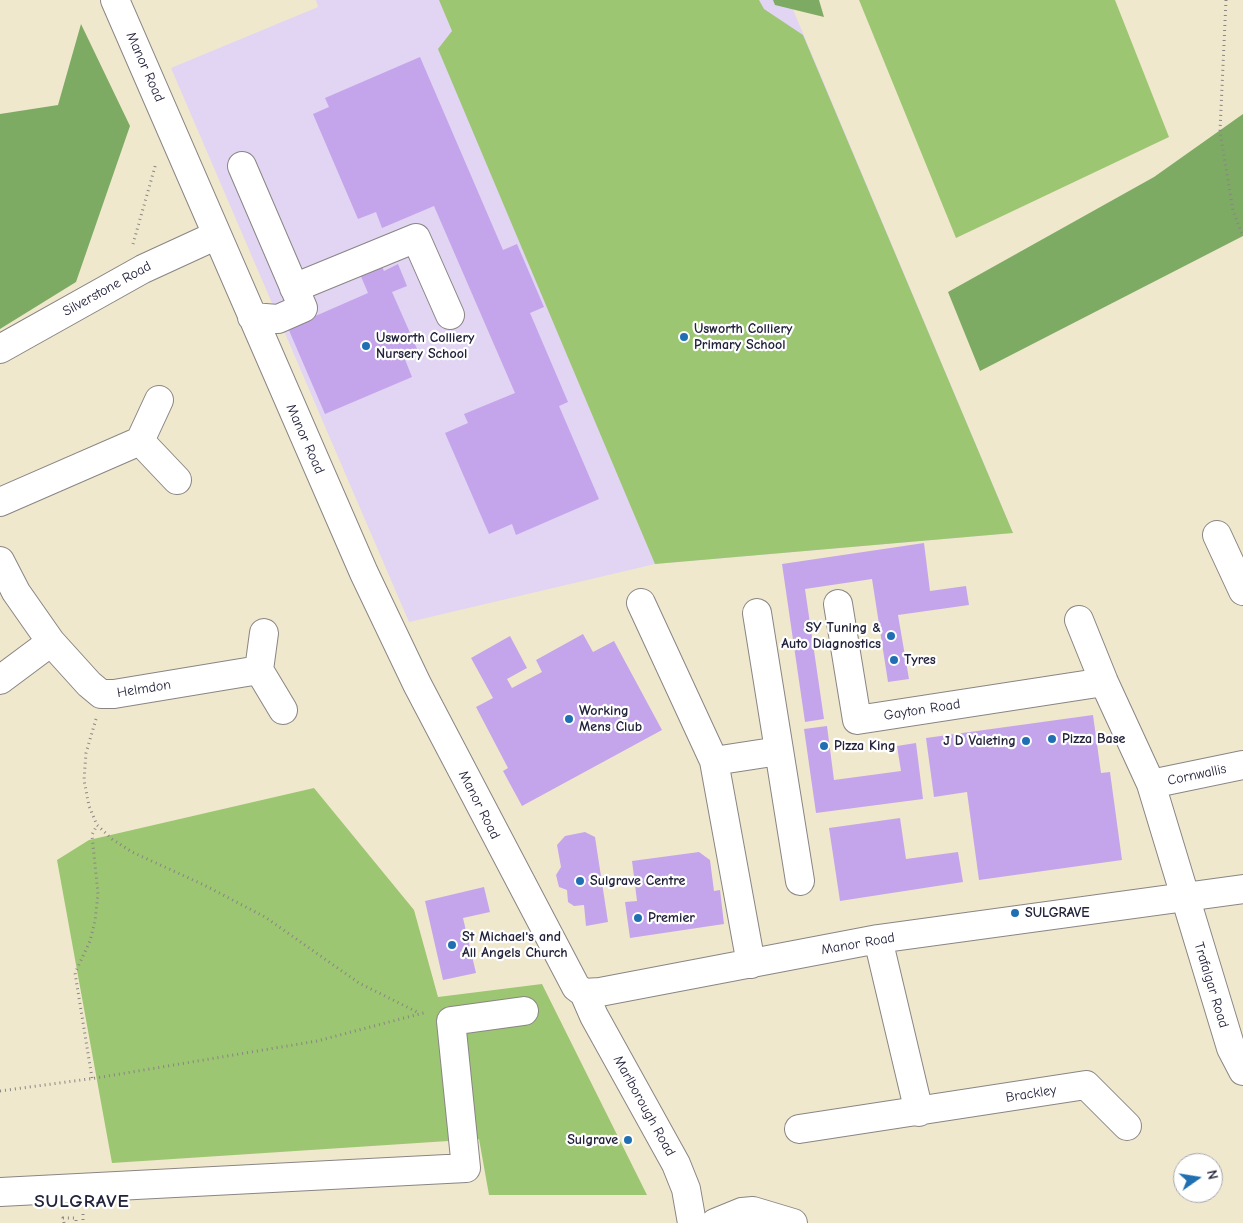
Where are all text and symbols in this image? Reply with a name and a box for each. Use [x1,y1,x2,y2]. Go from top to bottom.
street label: Manor Road [122,30,168,104]
street label: Silverstone Road [60,258,154,320]
place label: Usworth Colliery Primary School [694,321,792,354]
place label: Usworth Colliery Nursery School [376,330,474,362]
marker: Usworth Colliery Primary School [678,331,690,343]
marker: Usworth Colliery Nursery School [360,340,372,352]
street label: Manor Road [282,402,328,476]
place label: SY Tuning & Auto Diagnostics [781,620,881,652]
marker: SY Tuning & Auto Diagnostics [885,630,897,642]
place label: Tyres [904,652,936,668]
marker: Tyres [888,654,900,666]
street label: Helmdon [116,676,172,702]
street label: Gayton Road [883,696,961,724]
place label: Working Mens Club [579,703,642,736]
marker: Working Mens Club [563,713,575,725]
place label: Pizza Base [1062,731,1125,747]
place label: J D Valeting [943,733,1016,749]
marker: Pizza Base [1046,733,1058,745]
marker: J D Valeting [1020,735,1032,747]
place label: Pizza King [834,738,896,754]
marker: Pizza King [818,740,830,752]
street label: Cornwallis [1166,761,1228,789]
street label: Manor Road [455,768,503,842]
place label: Sulgrave Centre [590,873,685,889]
marker: Sulgrave Centre [574,875,586,887]
place label: SULGRAVE [1025,905,1089,921]
marker: SULGRAVE [1009,907,1021,919]
place label: Premier [648,910,695,926]
marker: Premier [632,912,644,924]
place label: St Michael's and All Angels Church [462,929,568,962]
street label: Manor Road [820,929,896,959]
marker: St Michael's and All Angels Church [446,939,458,951]
street label: Trafalgar Road [1190,940,1232,1030]
street label: Marlborough Road [609,1053,679,1159]
street label: Brackley [1004,1082,1058,1106]
place label: Sulgrave [567,1132,618,1148]
marker: Sulgrave [622,1134,634,1146]
north arrow [1173,1153,1223,1203]
text: N [1203,1168,1221,1181]
district label: SULGRAVE [33,1191,131,1213]

